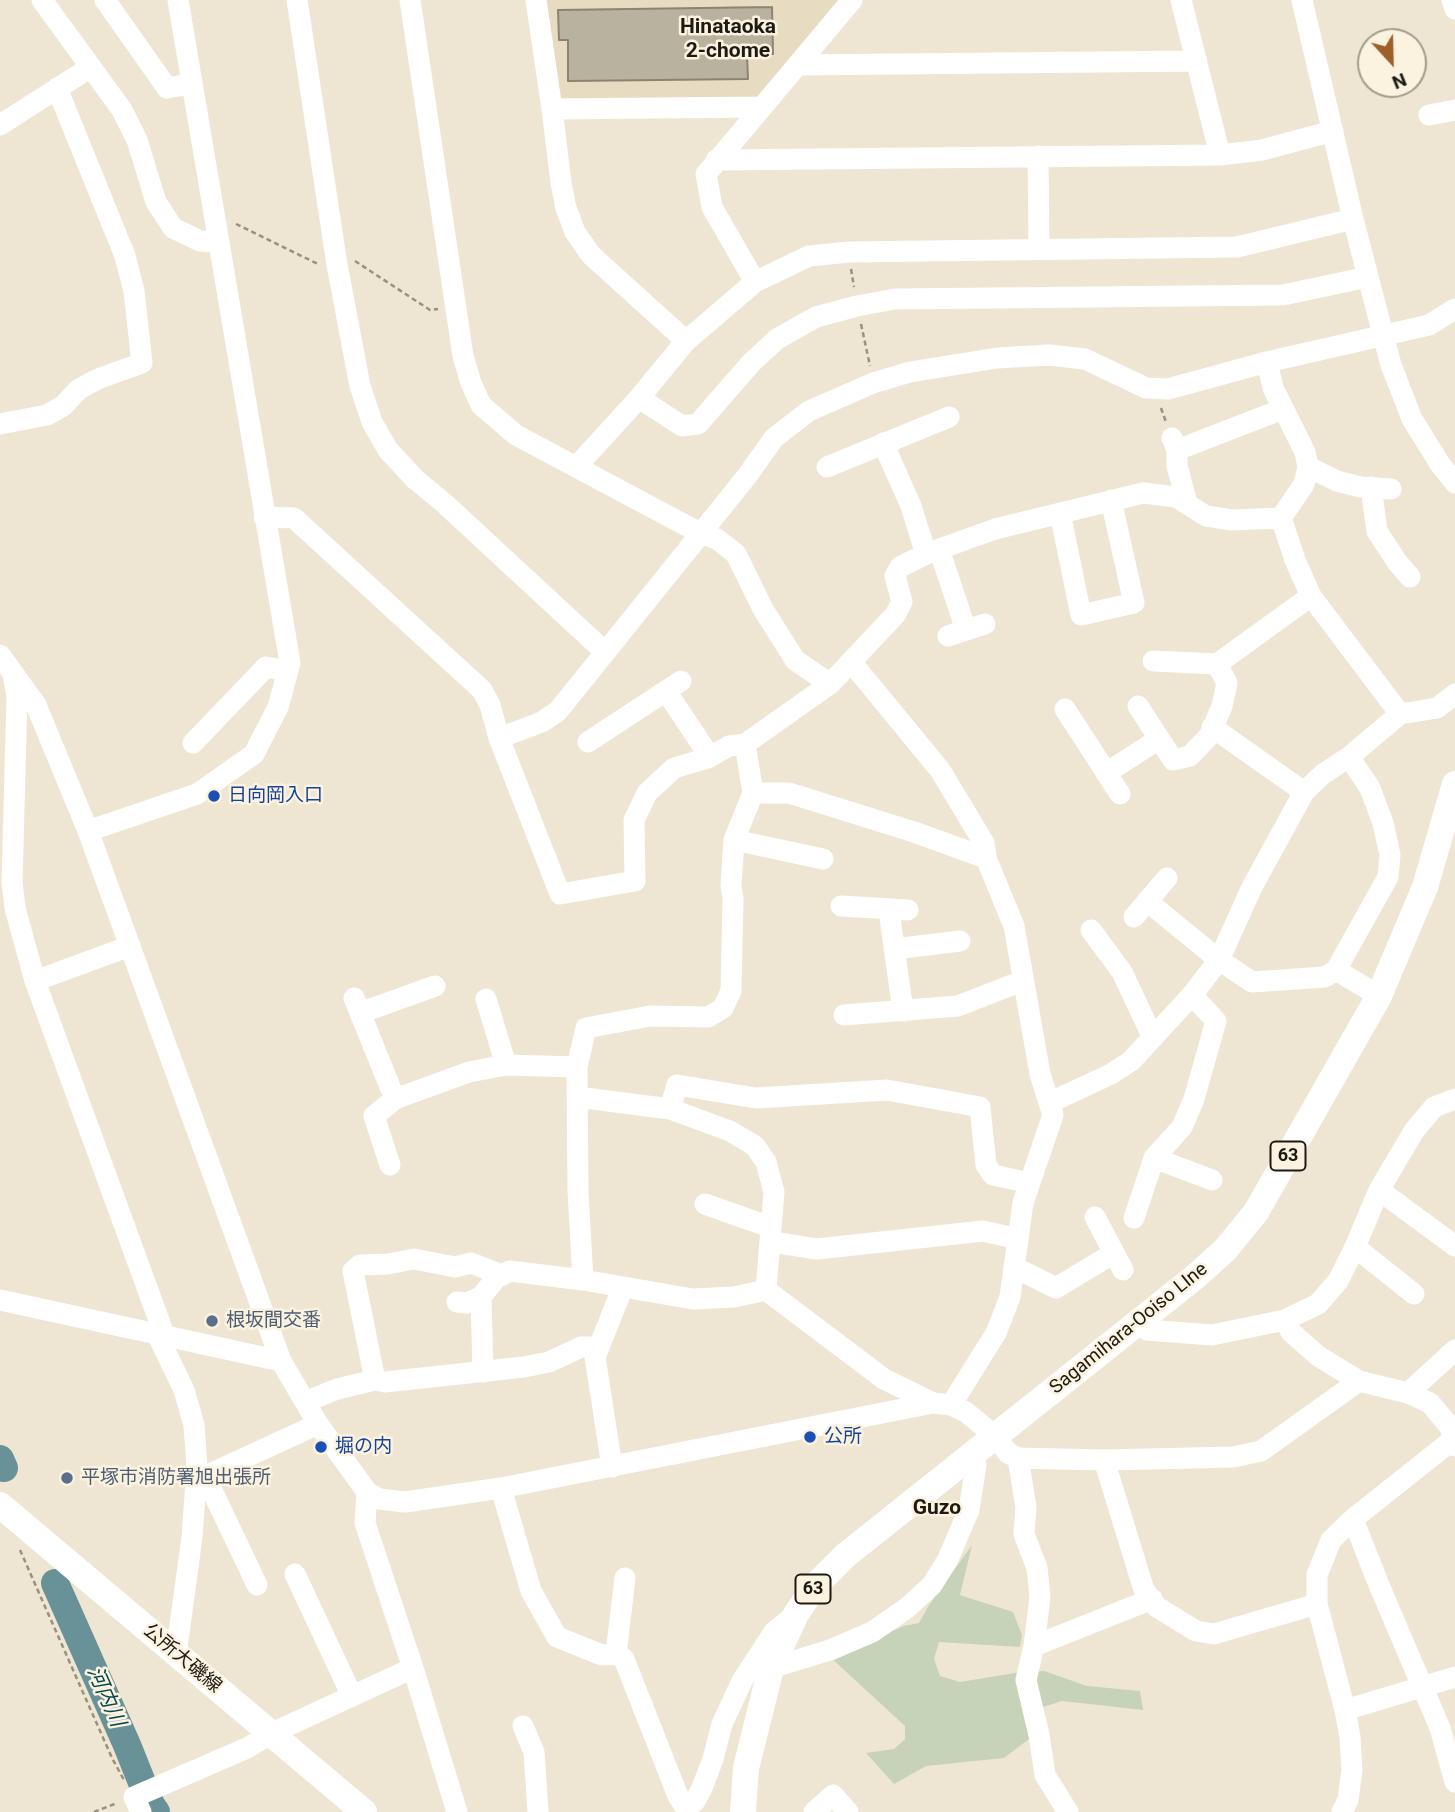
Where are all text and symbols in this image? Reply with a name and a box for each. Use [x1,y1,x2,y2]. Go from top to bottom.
district label: Hinataoka 2-chome [680,15,776,65]
north arrow [1357,28,1427,98]
text: N [1389,68,1410,94]
place label: 日向岡入口 [228,785,323,807]
marker: 日向岡入口 [206,788,222,804]
road number: 63 [1270,1142,1306,1170]
street label: Sagamihara-Ooiso LIne [1046,1258,1212,1400]
place label: 根坂間交番 [226,1310,321,1332]
marker: 根坂間交番 [204,1313,220,1329]
place label: 公所 [824,1426,862,1448]
marker: 公所 [802,1429,818,1445]
place label: 堀の内 [335,1436,392,1458]
marker: 堀の内 [313,1439,329,1455]
place label: 平塚市消防署旭出張所 [81,1467,271,1489]
marker: 平塚市消防署旭出張所 [59,1470,75,1486]
district label: Guzo [913,1496,961,1522]
road number: 63 [796,1574,830,1604]
street label: 公所大磯線 [138,1620,226,1698]
water label: 河内川 [81,1663,129,1731]

